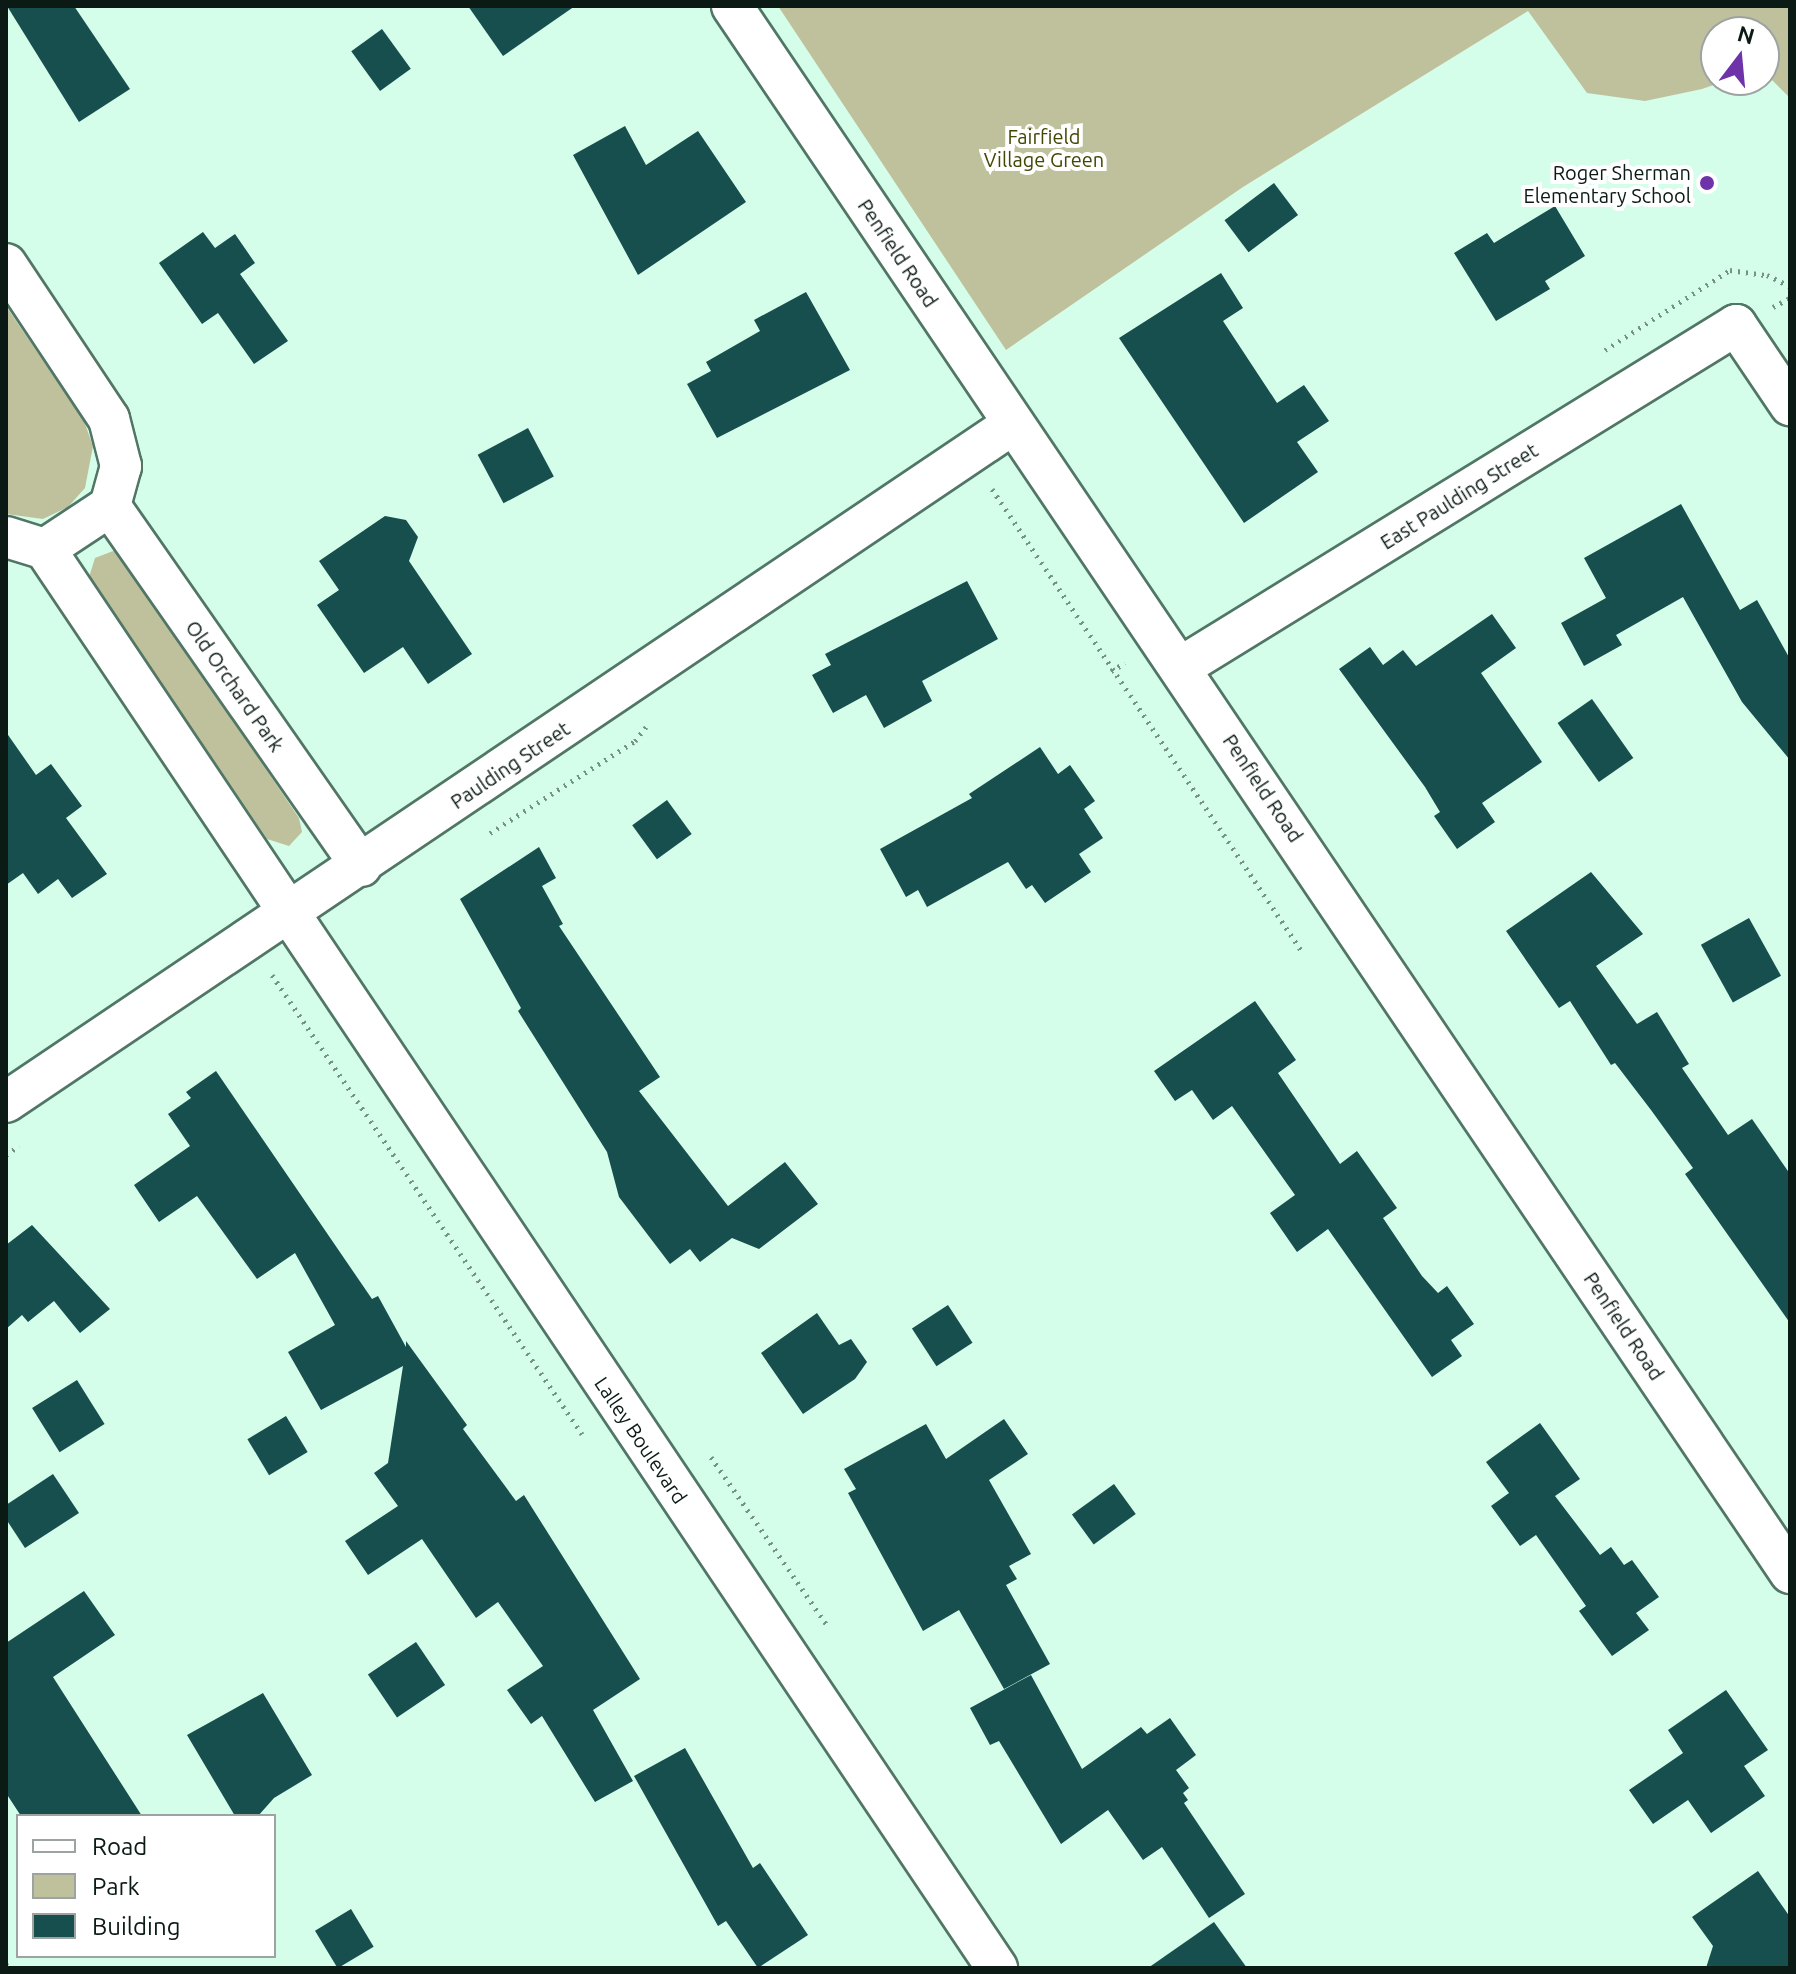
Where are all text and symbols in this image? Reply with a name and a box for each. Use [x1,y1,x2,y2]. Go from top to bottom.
north arrow [1700,16,1780,96]
text: N [1735,20,1758,49]
park label: Fairfield Village Green [984,125,1104,172]
place label: Roger Sherman Elementary School [1524,160,1691,207]
marker: Roger Sherman Elementary School [1698,174,1716,192]
street label: Penfield Road [853,194,943,312]
street label: East Paulding Street [1376,438,1542,554]
street label: Old Orchard Park [181,616,289,756]
street label: Paulding Street [446,716,574,814]
street label: Penfield Road [1218,729,1308,847]
street label: Penfield Road [1579,1267,1669,1385]
street label: Lalley Boulevard [590,1372,692,1508]
legend [16,1814,276,1958]
text: Road [92,1833,147,1860]
text: Park [92,1873,140,1900]
text: Building [92,1913,180,1940]

